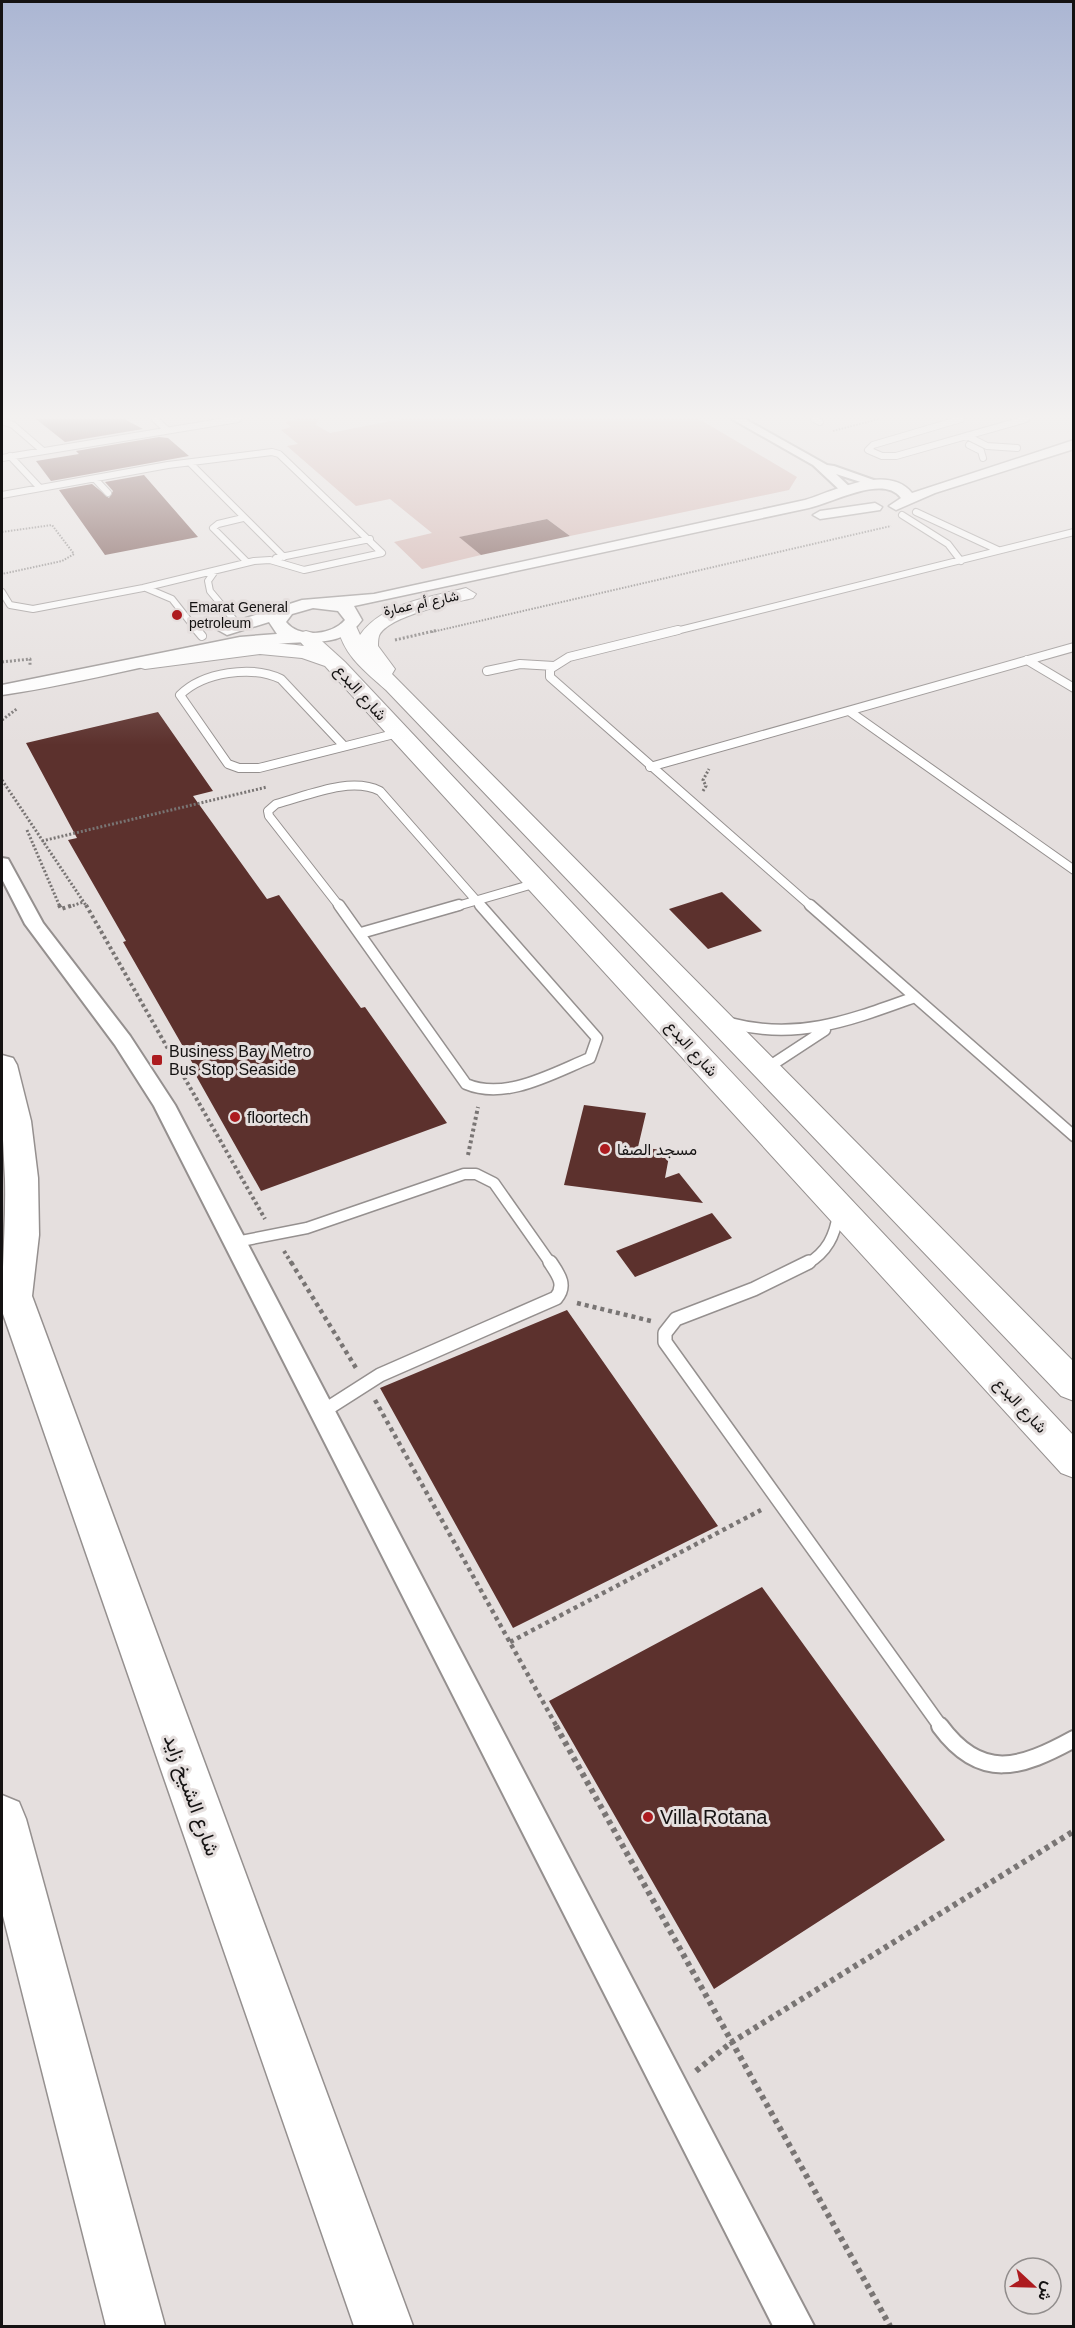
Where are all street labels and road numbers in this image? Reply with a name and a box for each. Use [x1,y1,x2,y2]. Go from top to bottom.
street label: شارع أم عمارة [382,587,461,622]
street label: شارع البدع [329,661,390,726]
street label: شارع البدع [660,1017,721,1082]
street label: شارع البدع [989,1374,1050,1438]
street label: شارع الشيخ زايد [157,1731,224,1860]

